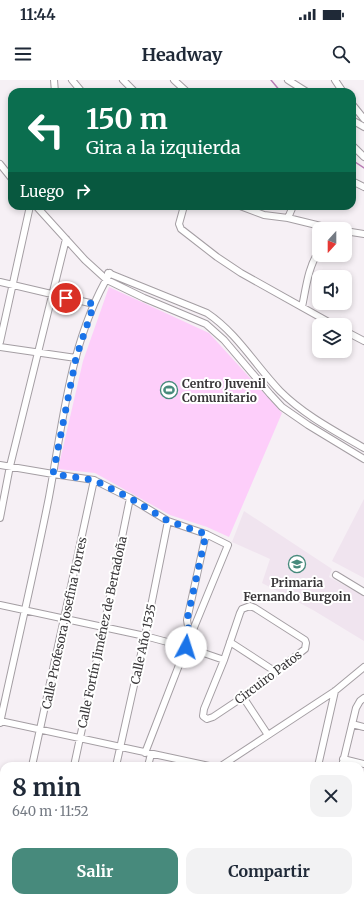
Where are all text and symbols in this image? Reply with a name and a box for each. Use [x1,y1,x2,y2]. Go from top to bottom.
text: 11:44 [20,5,56,24]
icon: menu [12,43,34,65]
text: Headway [141,43,223,66]
icon: search [330,43,352,65]
text: 150 m [86,101,168,137]
icon: left [20,104,72,156]
text: Gira a la izquierda [86,136,241,159]
icon: right [72,180,94,202]
text: Luego [20,182,64,201]
north arrow [312,222,352,262]
map controls [312,222,352,358]
button: sound [312,270,352,310]
pin [49,281,83,315]
icon: arrive [55,287,77,309]
button: layers [312,318,352,358]
place label: Centro Juvenil Comunitario [182,376,266,405]
sports icon: Centro Juvenil Comunitario [159,380,179,400]
street label: Calle Fortín Jiménez de Bertadoña [74,534,130,729]
street label: Calle Profesora Josefina Torres [38,535,90,710]
school or university icon: Primaria Fernando Burgoin [287,554,307,574]
place label: Primaria Fernando Burgoin [243,575,351,604]
street label: Calle Año 1535 [127,602,159,686]
position arrow [165,626,207,668]
street label: Circuiro Patos [231,647,305,707]
text: 8 min [12,772,81,803]
button: close [310,775,352,817]
text: 640 m · 11:52 [12,803,88,820]
button: Salir [12,848,178,894]
button: Compartir [186,848,352,894]

